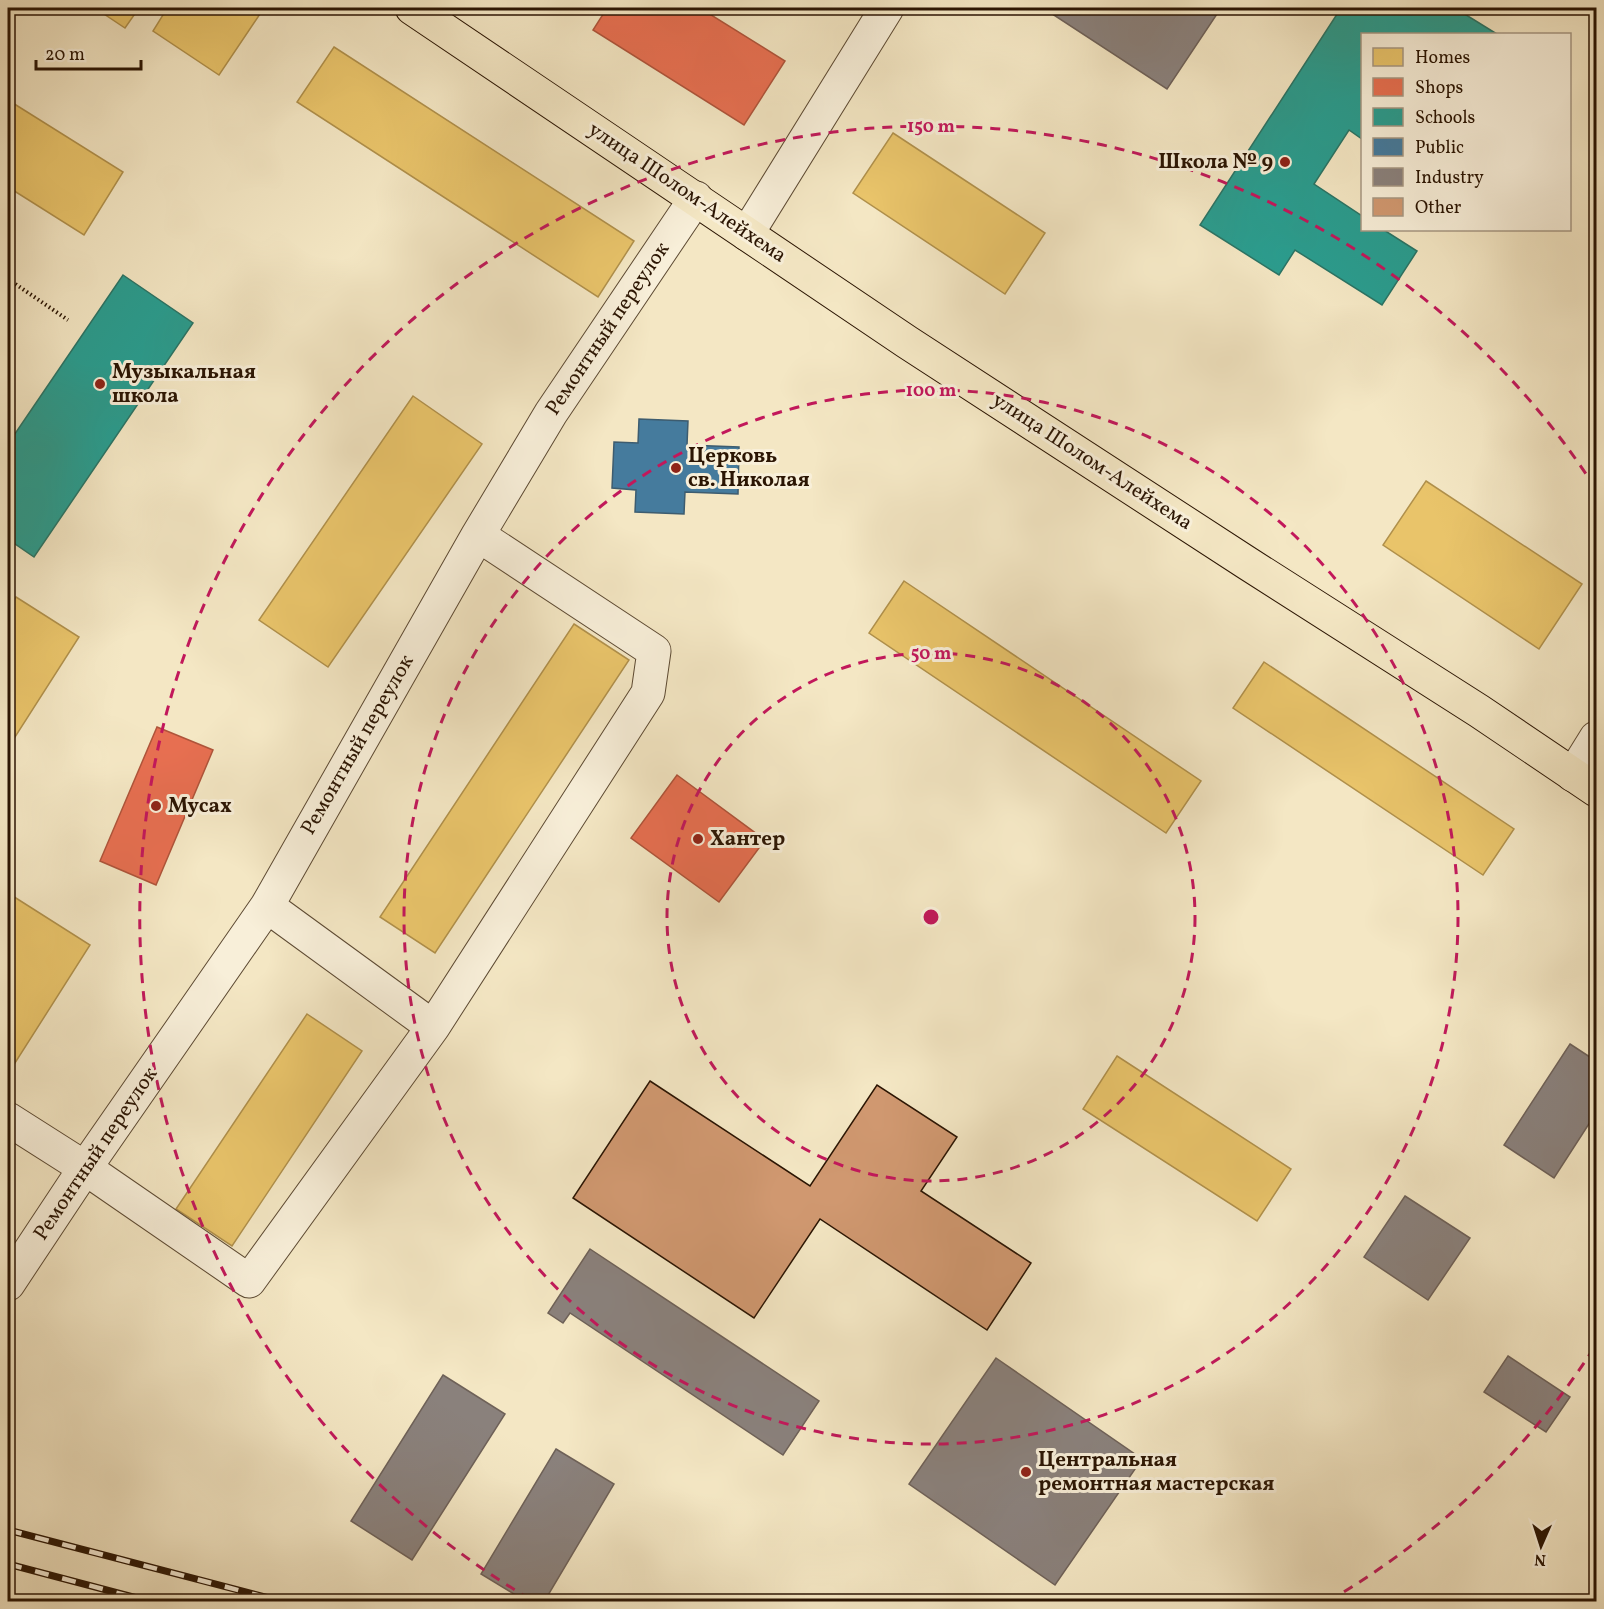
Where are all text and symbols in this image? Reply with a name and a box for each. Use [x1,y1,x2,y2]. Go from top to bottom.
scale bar [36,33,141,71]
legend [1361,33,1571,231]
text: 20 m [45,43,85,68]
text: Homes [1415,46,1470,71]
text: Shops [1415,76,1463,101]
text: Schools [1415,106,1475,131]
text: 150 m [907,115,955,140]
street label: улица Шолом-Алейхема [582,116,792,270]
text: Public [1415,136,1464,161]
place label: Школа № 9 [1158,148,1273,177]
marker: Школа № 9 [1278,155,1292,169]
text: Industry [1415,166,1484,191]
text: Other [1415,196,1462,221]
street label: Ремонтный переулок [539,236,677,422]
place label: Музыкальная школа [112,358,256,411]
marker: Музыкальная школа [93,377,107,391]
text: 100 m [906,379,956,404]
street label: улица Шолом-Алейхема [986,386,1198,538]
place label: Церковь св. Николая [688,442,810,495]
marker: Церковь св. Николая [669,461,683,475]
text: 50 m [911,642,951,667]
street label: Ремонтный переулок [295,650,421,840]
place label: Мусах [168,792,232,821]
marker: Мусах [149,799,163,813]
place label: Хантер [710,825,785,854]
marker: Хантер [691,832,705,846]
centre of rings [921,907,941,927]
street label: Ремонтный переулок [27,1061,165,1247]
place label: Центральная ремонтная мастерская [1038,1446,1274,1499]
marker: Центральная ремонтная мастерская [1019,1465,1033,1479]
north arrow [1511,1516,1571,1576]
text: N [1534,1548,1547,1570]

